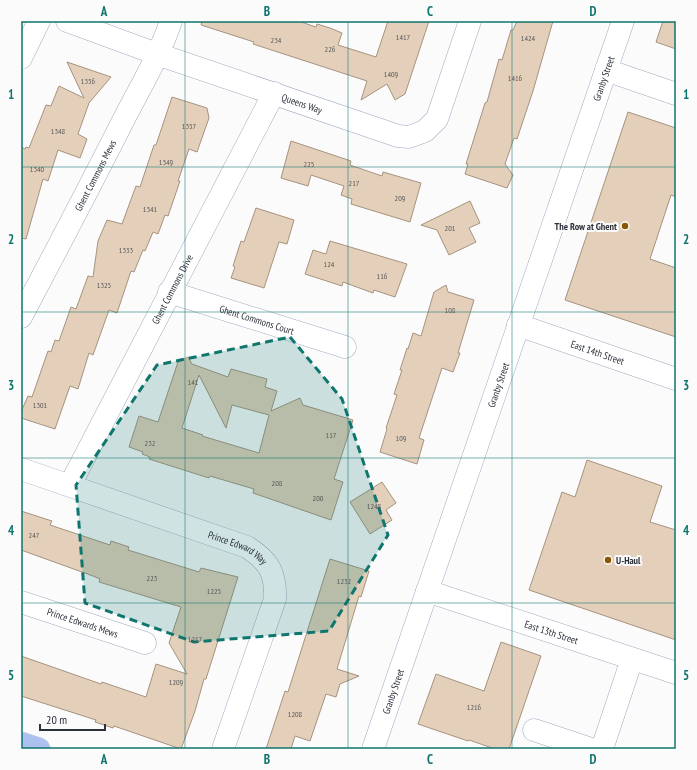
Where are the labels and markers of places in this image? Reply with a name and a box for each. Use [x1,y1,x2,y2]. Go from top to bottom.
place label: The Row at Ghent [554,220,617,233]
marker: The Row at Ghent [620,221,630,231]
place label: U-Haul [616,554,641,567]
marker: U-Haul [603,555,613,565]

